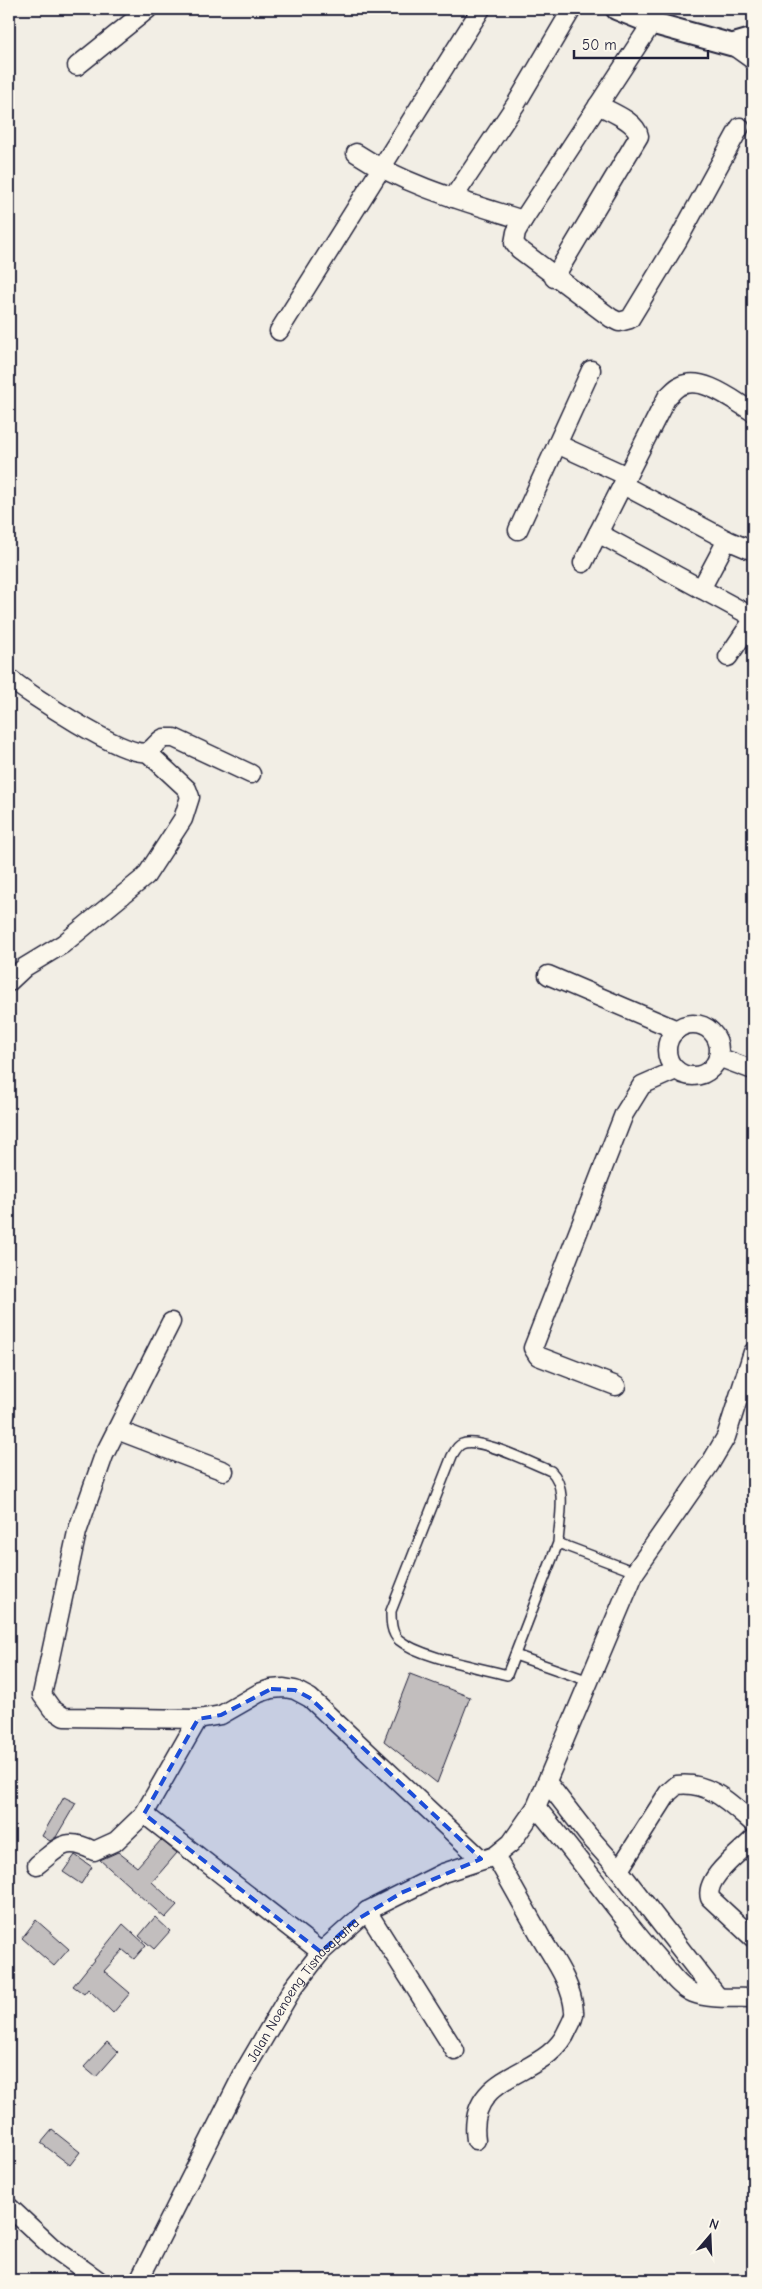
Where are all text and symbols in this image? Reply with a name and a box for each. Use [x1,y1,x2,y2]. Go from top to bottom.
scale bar [574,28,708,60]
text: 50 m [582,36,617,54]
street label: Jalan Noenoeng Tisnasaputra [244,1914,363,2065]
north arrow [684,2212,734,2262]
text: N [707,2215,721,2234]

